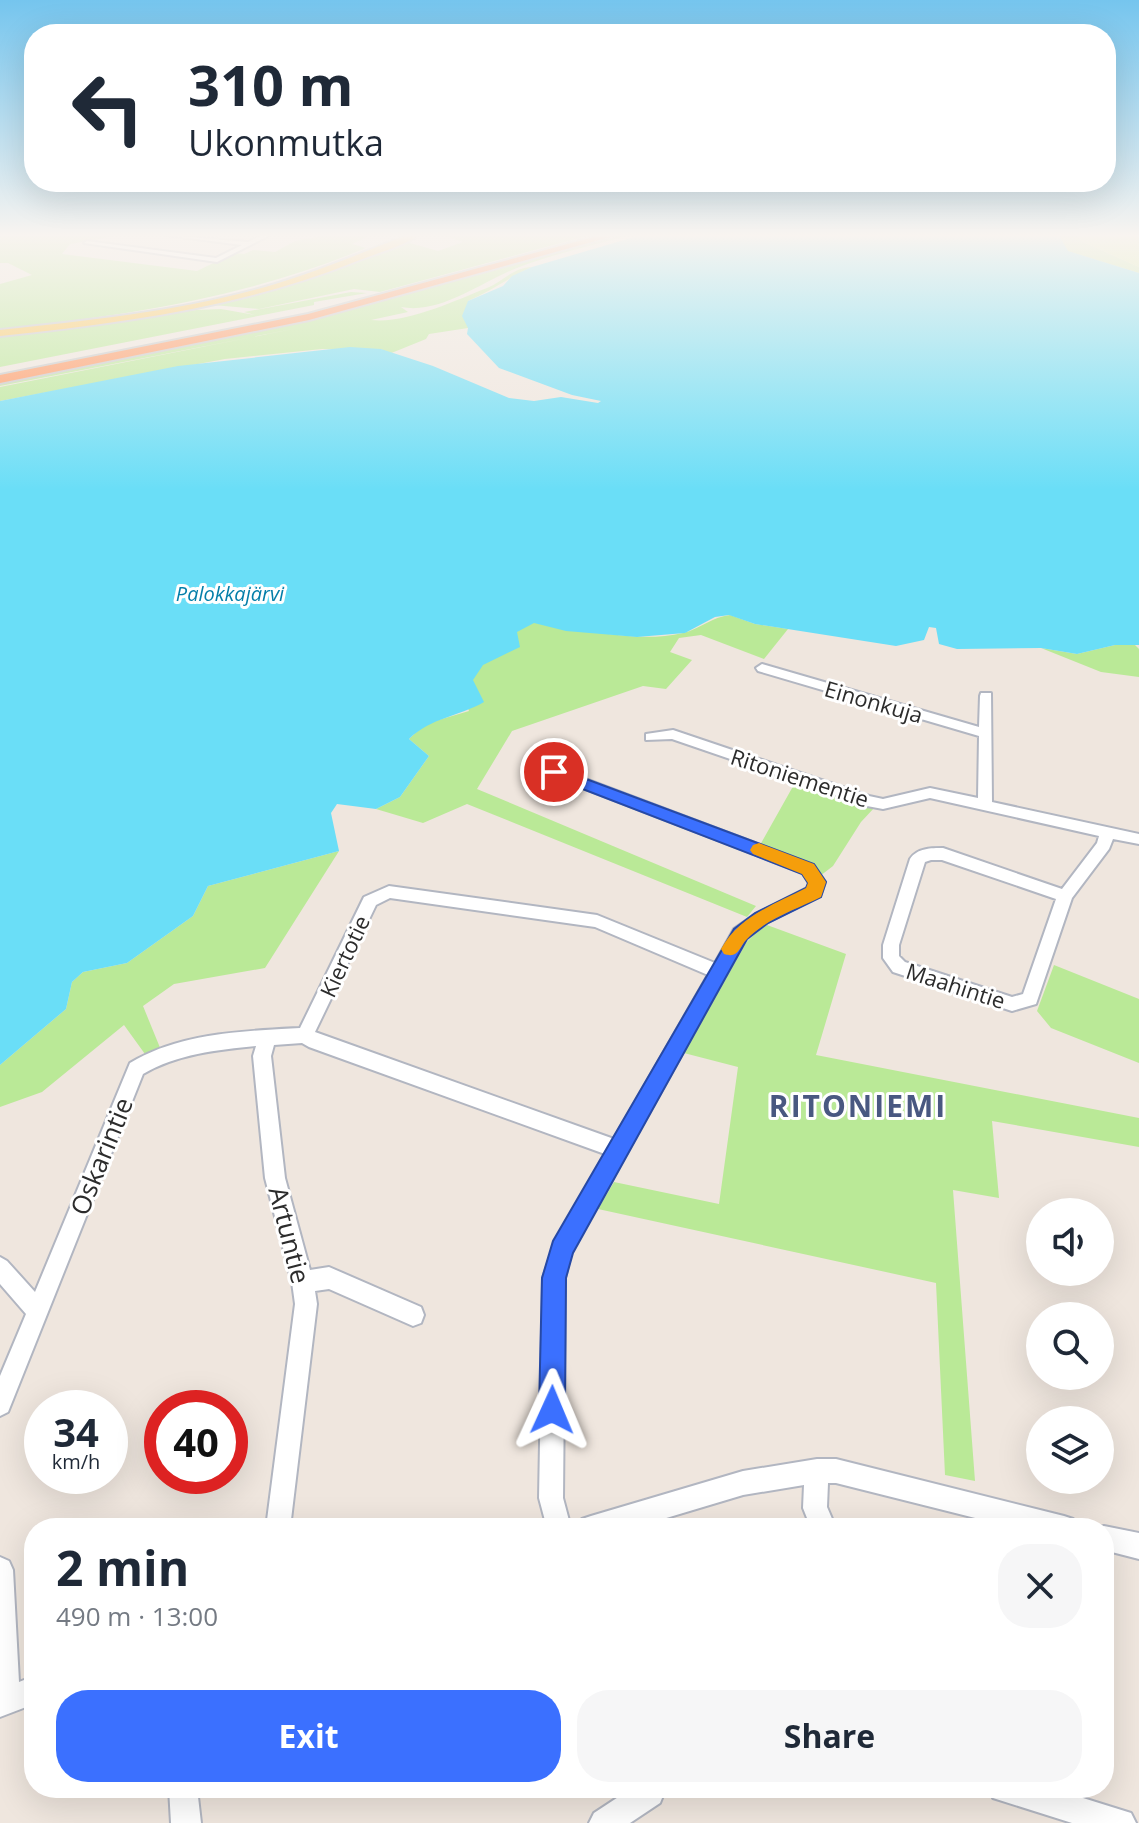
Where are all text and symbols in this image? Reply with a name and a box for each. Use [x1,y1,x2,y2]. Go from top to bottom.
text: 310 m [188,46,354,122]
icon: left [56,56,160,160]
text: Ukonmutka [188,118,384,167]
water label: Palokkajärvi [176,580,285,607]
street label: Einonkuja [821,673,927,729]
pin [520,738,588,806]
street label: Ritoniementie [727,741,873,813]
icon: arrive [532,750,576,794]
street label: Kiertotie [312,910,376,1002]
street label: Maahintie [903,955,1009,1015]
district label: RITONIEMI [769,1085,947,1126]
street label: Oskarintie [61,1092,141,1220]
street label: Artuntie [261,1183,319,1287]
map controls [1026,1198,1114,1494]
button: sound [1026,1198,1114,1286]
button: search [1026,1302,1114,1390]
position arrow [510,1368,594,1452]
speed limit sign: 40 [144,1390,248,1494]
text: 34 [53,1404,99,1459]
button: layers [1026,1406,1114,1494]
text: km/h [52,1448,100,1475]
text: 2 min [56,1535,189,1600]
button: close [998,1544,1082,1628]
text: 490 m · 13:00 [56,1598,218,1634]
button: Exit [56,1690,561,1782]
button: Share [577,1690,1082,1782]

